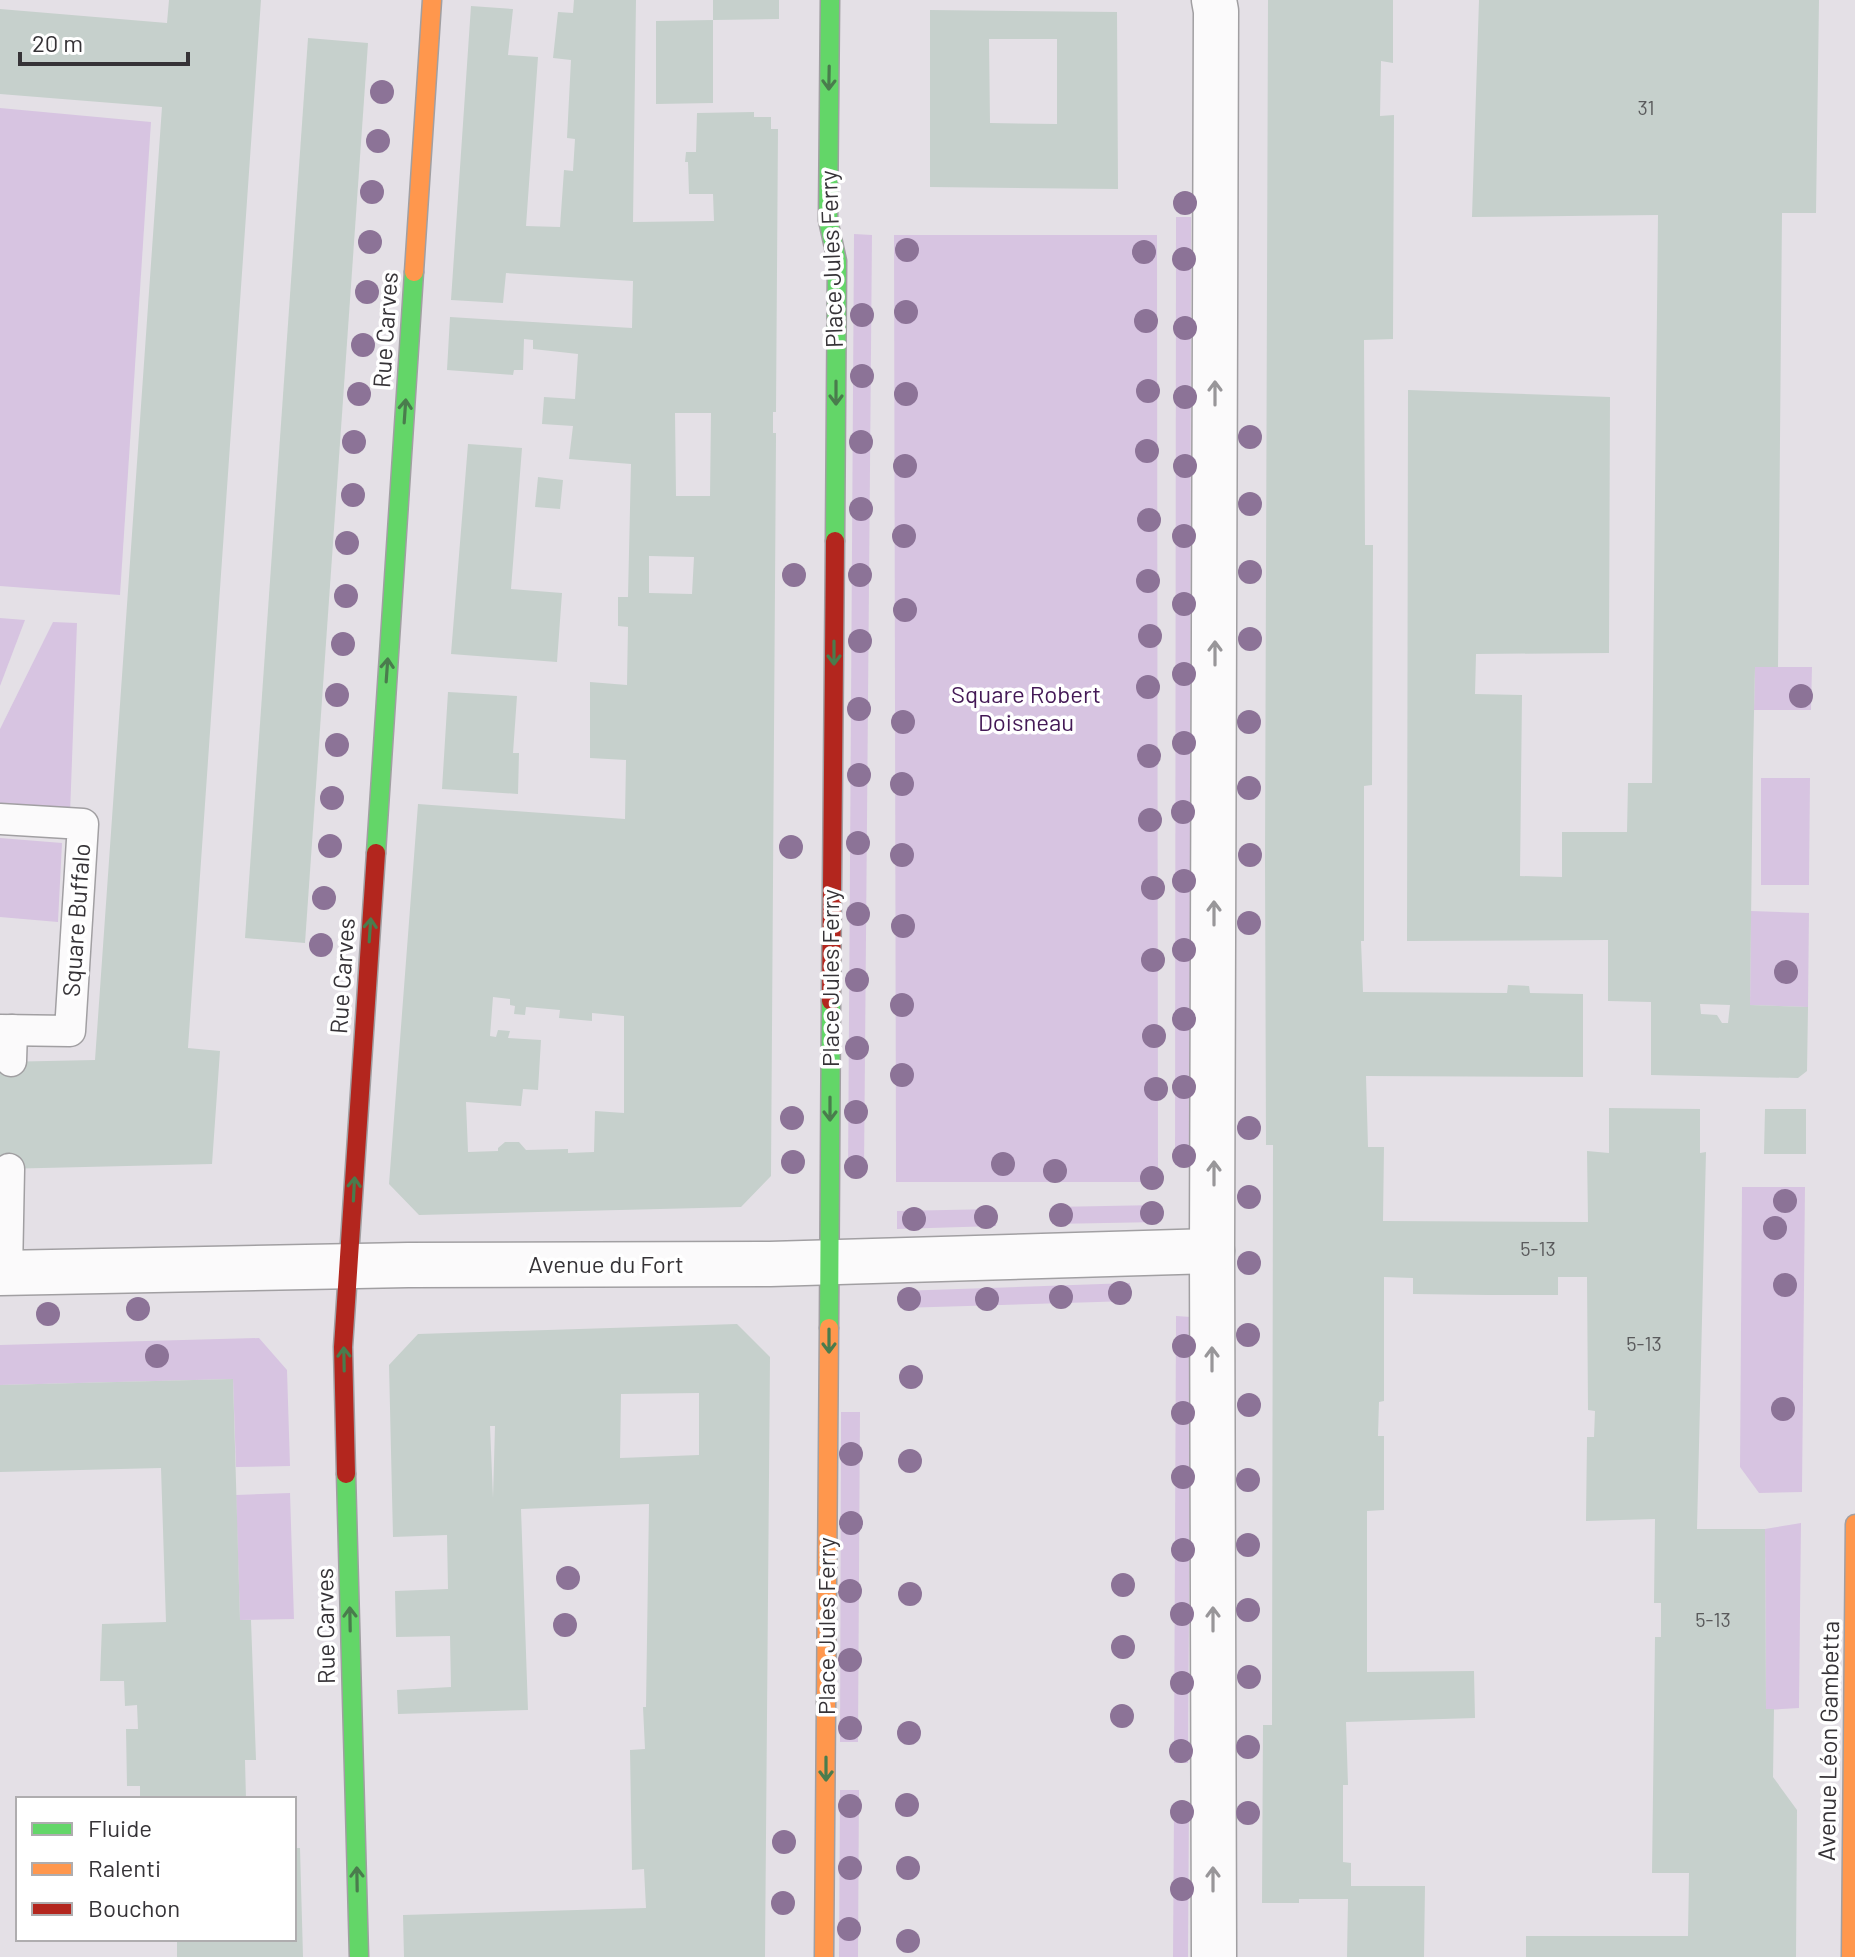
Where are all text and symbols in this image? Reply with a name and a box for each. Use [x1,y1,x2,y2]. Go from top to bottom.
scale bar [20,16,188,66]
text: 20 m [32,28,83,57]
one-way arrow [822,64,837,91]
house number: 31 [1637,95,1655,119]
street label: Place Jules Ferry [813,170,848,348]
street label: Rue Carves [366,271,403,389]
one-way arrow [828,379,844,406]
one-way arrow [1207,380,1223,407]
one-way arrow [397,398,412,425]
one-way arrow [826,639,842,666]
one-way arrow [1207,640,1223,667]
one-way arrow [380,657,395,684]
park label: Square Robert Doisneau [951,679,1101,736]
street label: Square Buffalo [56,842,95,998]
street label: Place Jules Ferry [815,889,844,1067]
one-way arrow [1206,900,1222,927]
street label: Rue Carves [323,917,360,1035]
one-way arrow [363,917,378,944]
one-way arrow [822,1095,838,1122]
one-way arrow [1206,1160,1222,1187]
one-way arrow [347,1176,362,1203]
house number: 5-13 [1520,1236,1556,1260]
street label: Avenue du Fort [528,1249,684,1278]
one-way arrow [821,1327,837,1354]
house number: 5-13 [1626,1331,1662,1355]
one-way arrow [336,1346,351,1373]
one-way arrow [1204,1346,1220,1373]
street label: Place Jules Ferry [811,1537,840,1715]
street label: Rue Carves [309,1568,340,1684]
one-way arrow [343,1606,358,1633]
one-way arrow [1205,1606,1221,1633]
house number: 5-13 [1695,1607,1731,1631]
street label: Avenue Léon Gambetta [1811,1621,1844,1861]
one-way arrow [818,1755,834,1782]
legend [16,1797,296,1941]
text: Fluide [88,1813,152,1842]
text: Ralenti [88,1853,161,1882]
one-way arrow [349,1866,365,1893]
one-way arrow [1205,1866,1221,1893]
text: Bouchon [88,1893,180,1922]

